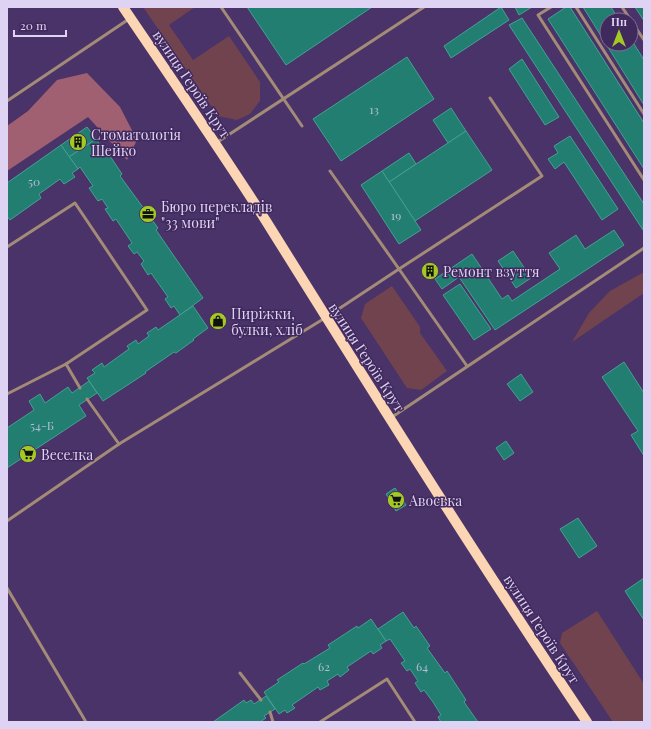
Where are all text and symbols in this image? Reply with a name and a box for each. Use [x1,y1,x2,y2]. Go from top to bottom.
scale bar [14,12,66,38]
north arrow [599,12,639,52]
text: Пн [611,14,627,29]
text: 20 m [20,17,47,33]
street label: вулиця Героїв Крут [149,26,235,142]
house number: 13 [369,101,379,117]
place label: Стоматологія Шейко [91,125,182,160]
building icon: Стоматологія Шейко [68,132,88,152]
house number: 50 [28,173,40,189]
place label: Бюро перекладів "33 мови" [161,197,273,232]
office icon: Бюро перекладів "33 мови" [138,204,158,224]
house number: 19 [391,207,401,223]
building icon: Ремонт взуття [420,261,440,281]
place label: Ремонт взуття [443,262,540,281]
street label: вулиця Героїв Крут [325,299,410,415]
place label: Пиріжки, булки, хліб [231,304,303,339]
shop icon: Пиріжки, булки, хліб [208,311,228,331]
house number: 54-Б [30,417,54,433]
supermarket icon: Веселка [18,444,38,464]
place label: Веселка [41,445,93,464]
supermarket icon: Авоська [386,490,406,510]
place label: Авоська [408,491,462,510]
street label: вулиця Героїв Крут [500,571,585,687]
house number: 62 [318,658,330,674]
house number: 64 [416,658,428,674]

